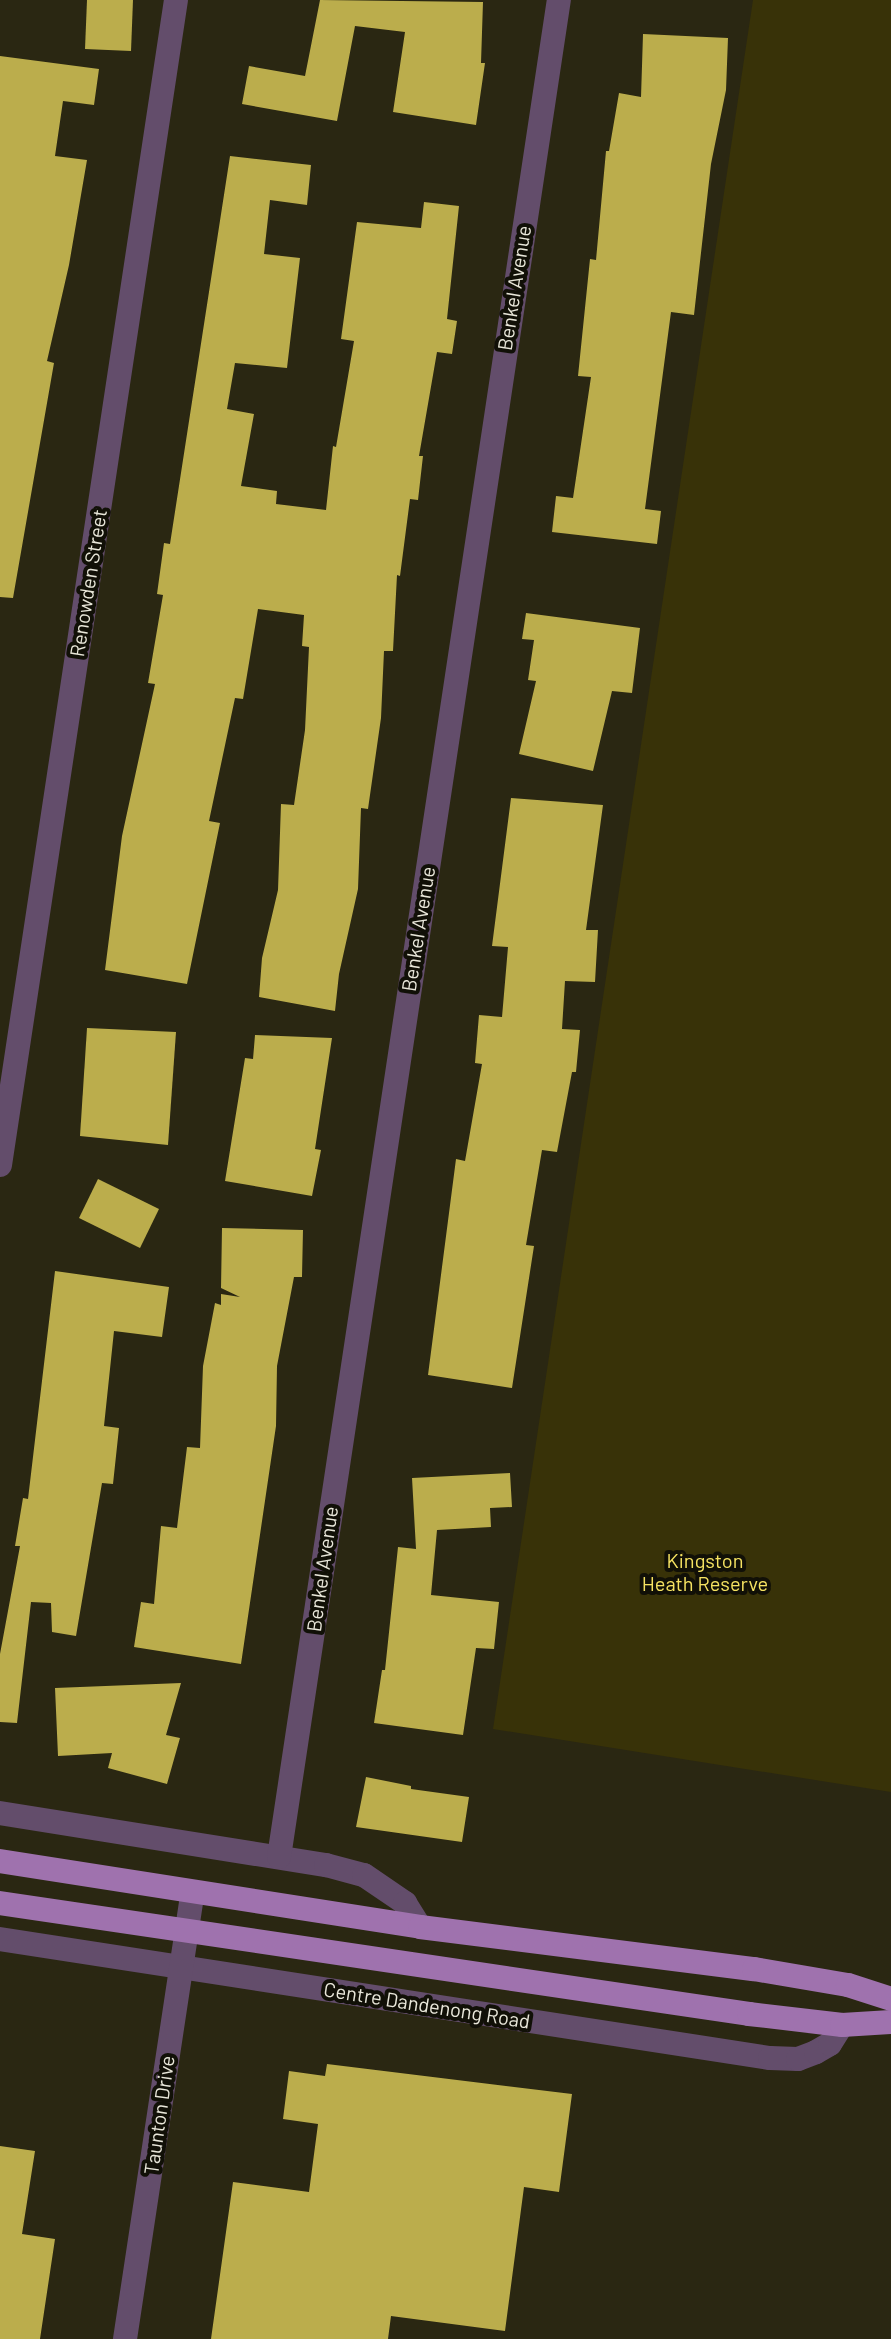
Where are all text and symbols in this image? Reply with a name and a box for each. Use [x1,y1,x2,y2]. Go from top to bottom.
street label: Benkel Avenue [492,224,536,352]
street label: Renowden Street [64,508,112,658]
street label: Benkel Avenue [396,865,440,993]
street label: Benkel Avenue [301,1505,343,1633]
park label: Kingston Heath Reserve [642,1549,768,1596]
street label: Centre Dandenong Road [322,1977,532,2033]
street label: Taunton Drive [139,2054,179,2176]

